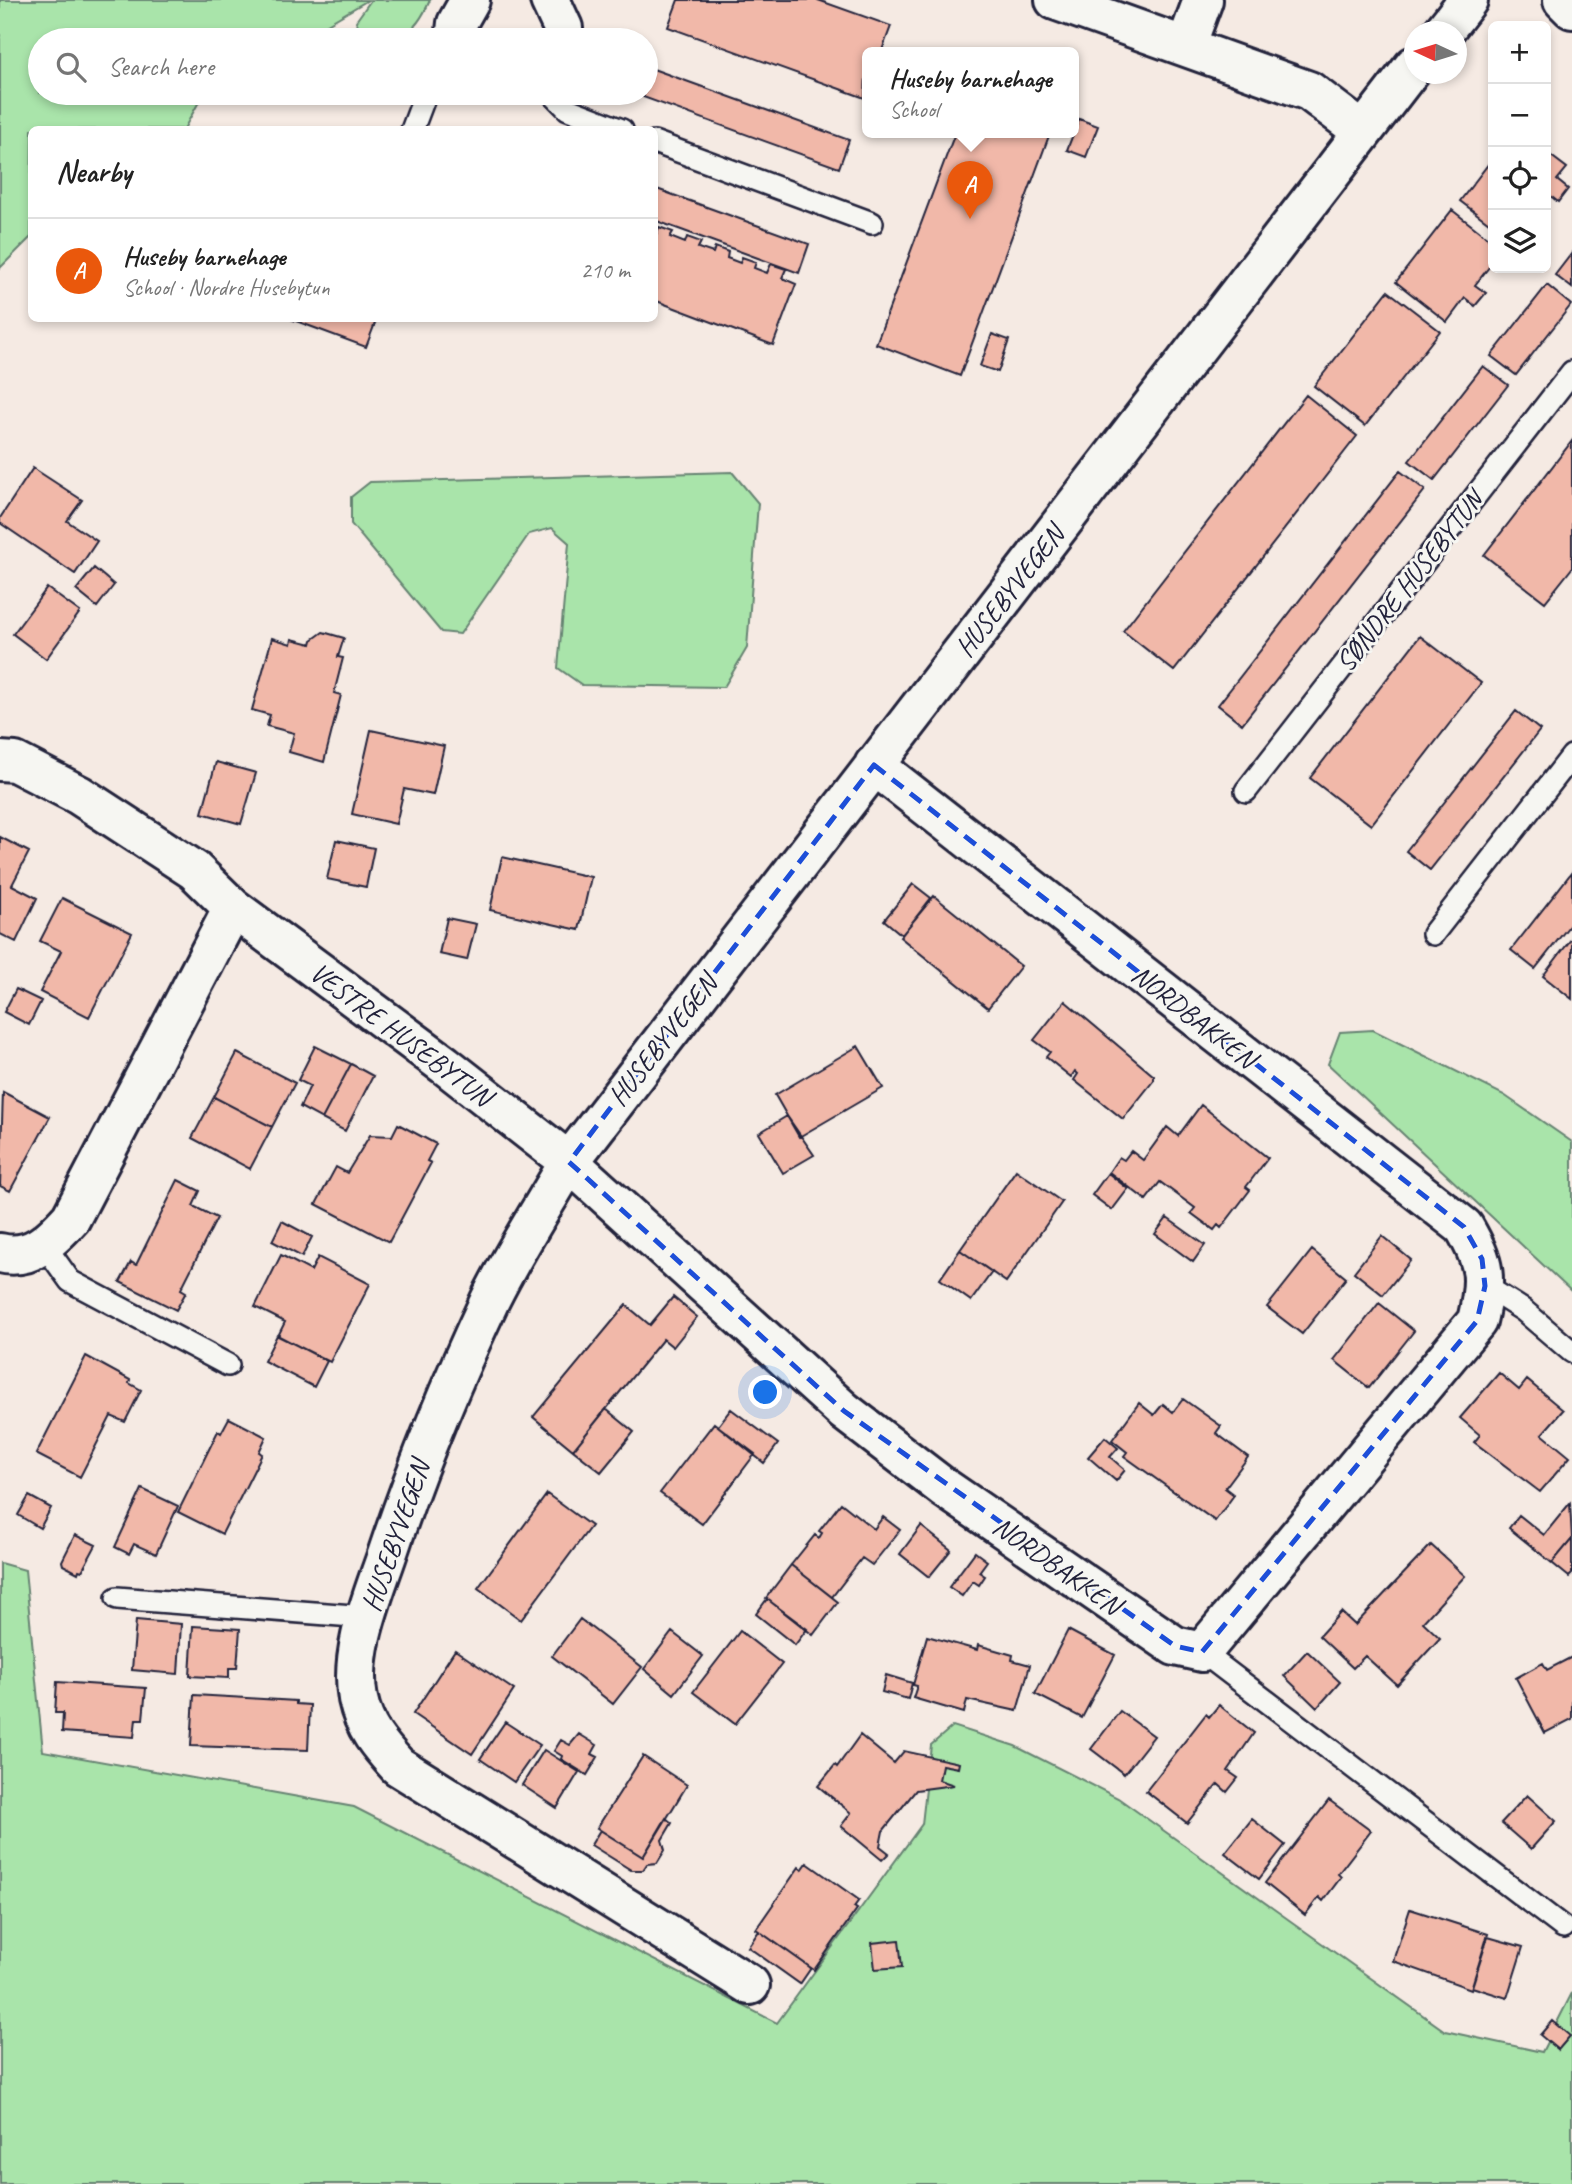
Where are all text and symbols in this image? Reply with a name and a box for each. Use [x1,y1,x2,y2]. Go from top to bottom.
north arrow [1404,21,1467,84]
map controls [1488,21,1551,273]
button: + [1488,21,1551,84]
search box [28,28,658,105]
popup [862,47,1079,138]
icon: search [52,48,90,86]
text: Search here [108,50,214,83]
text: Huseby barnehage [889,62,1052,95]
button: − [1488,84,1551,147]
text: School [889,95,939,124]
button: locate [1488,147,1551,210]
text: Nearby [56,153,132,191]
pin: A [947,161,993,219]
button: layers [1488,210,1551,273]
text: Huseby barnehage [123,240,286,273]
text: A [73,256,85,285]
text: 210 m [581,256,630,285]
text: School · Nordre Husebytun [123,273,330,302]
street label: SØNDRE HUSEBYTUN [1328,480,1493,678]
street label: HUSEBYVEGEN [947,515,1074,664]
street label: VESTRE HUSEBYTUN [303,954,502,1116]
street label: NORDBAKKEN [1125,957,1266,1078]
street label: HUSEBYVEGEN [600,964,727,1113]
your location [748,1375,782,1409]
street label: HUSEBYVEGEN [353,1452,438,1616]
street label: NORDBAKKEN [986,1508,1131,1624]

